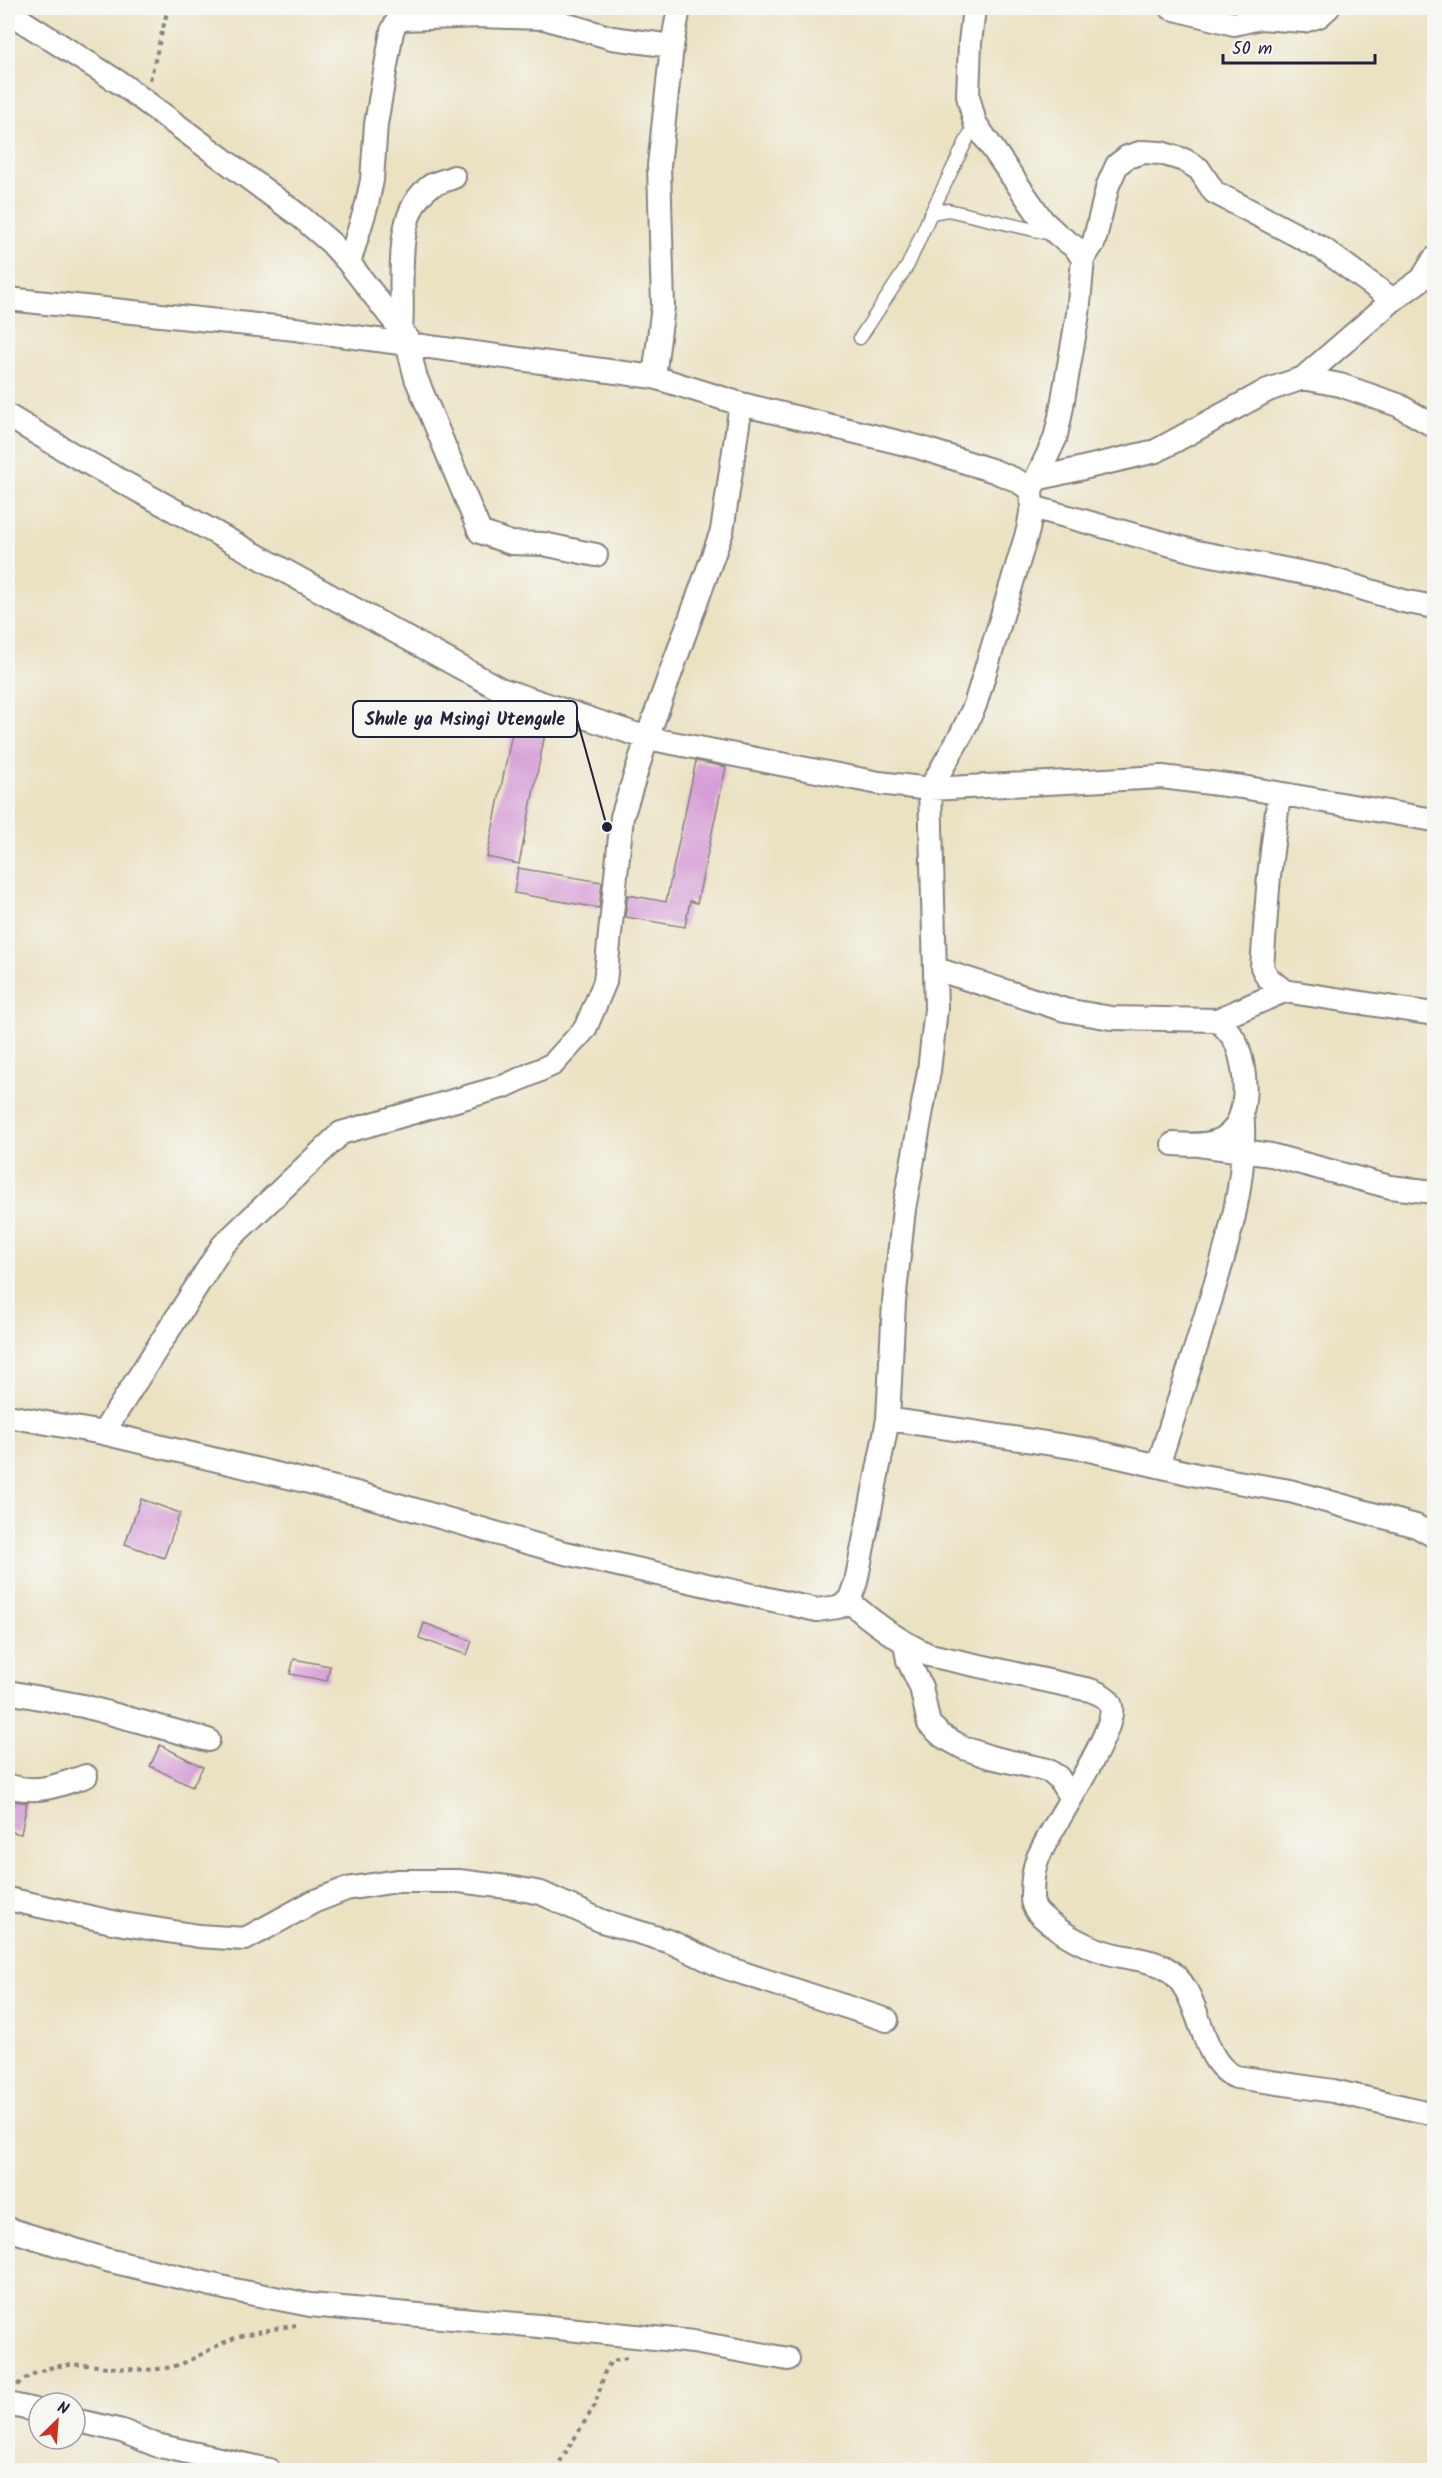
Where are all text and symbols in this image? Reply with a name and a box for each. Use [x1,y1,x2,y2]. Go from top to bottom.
scale bar [1223,27,1374,65]
text: 50 m [1232,35,1272,64]
callout: Shule ya Msingi Utengule [353,701,577,737]
text: Shule ya Msingi Utengule [365,706,565,735]
north arrow [27,2391,87,2451]
text: N [53,2395,73,2422]

